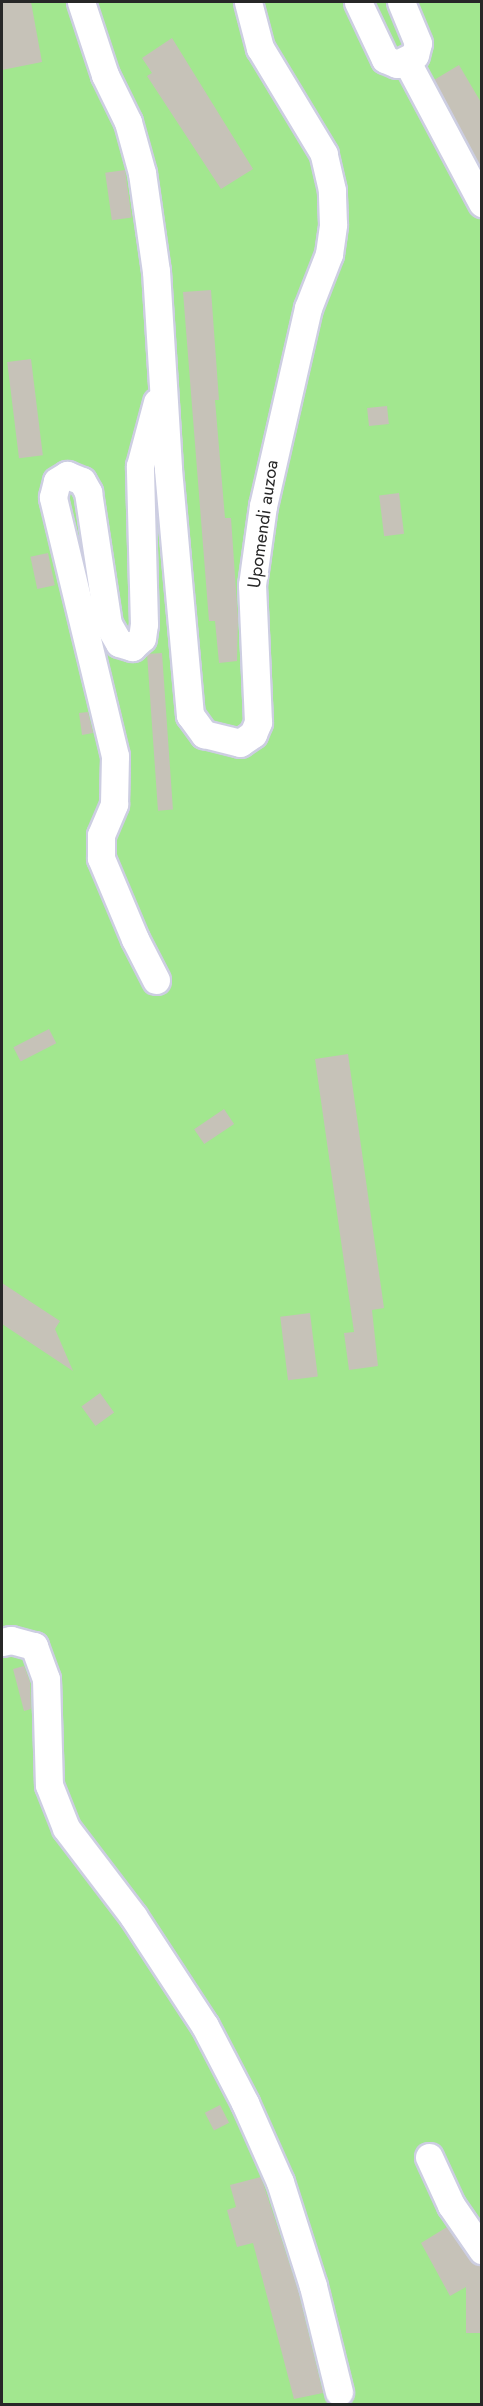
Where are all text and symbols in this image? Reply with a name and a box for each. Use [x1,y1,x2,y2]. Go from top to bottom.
street label: Upomendi auzoa [243,459,283,589]

